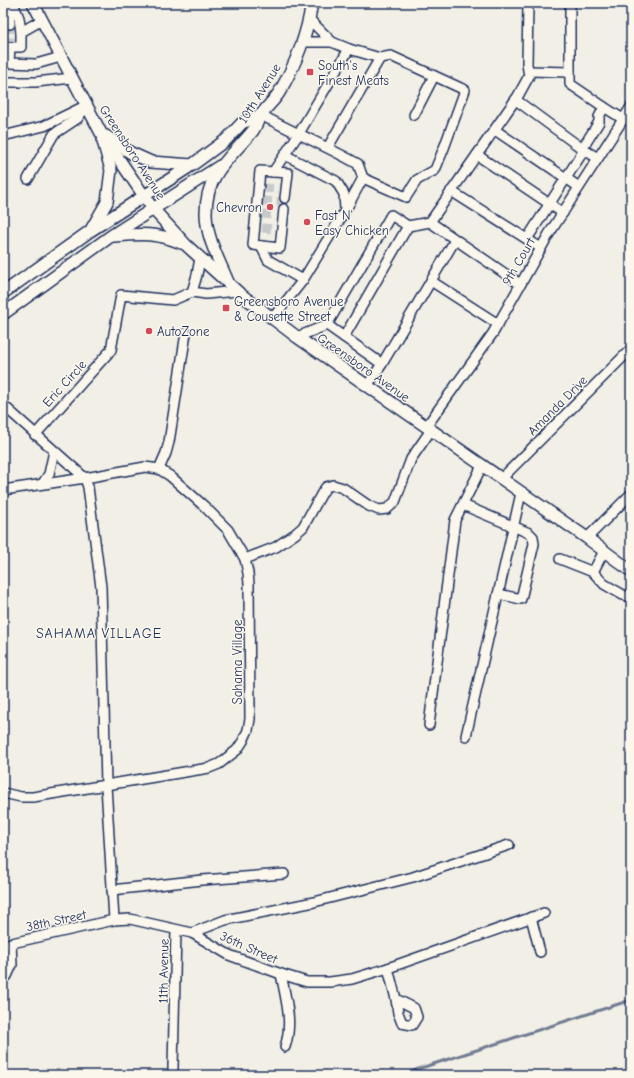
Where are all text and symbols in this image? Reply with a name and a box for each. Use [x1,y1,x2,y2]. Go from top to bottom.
place label: South's Finest Meats [318,58,389,88]
street label: 10th Avenue [235,60,284,126]
marker: South's Finest Meats [305,67,315,77]
street label: Greensboro Avenue [96,102,169,203]
place label: Chevron [216,200,262,215]
marker: Chevron [265,202,275,212]
place label: Fast N' Easy Chicken [315,208,389,238]
marker: Fast N' Easy Chicken [302,217,312,227]
street label: 9th Court [499,234,539,288]
place label: Greensboro Avenue & Cousette Street [234,294,344,324]
marker: Greensboro Avenue & Cousette Street [221,303,231,313]
place label: AutoZone [157,324,210,339]
marker: AutoZone [144,326,154,336]
street label: Greensboro Avenue [315,330,413,405]
street label: Eric Circle [39,356,90,410]
street label: Amanda Drive [524,372,591,438]
street label: Sahama Village [230,619,245,705]
district label: SAHAMA VILLAGE [36,625,162,642]
street label: 38th Street [25,907,89,934]
street label: 36th Street [218,928,281,967]
street label: 11th Avenue [155,938,172,1004]

